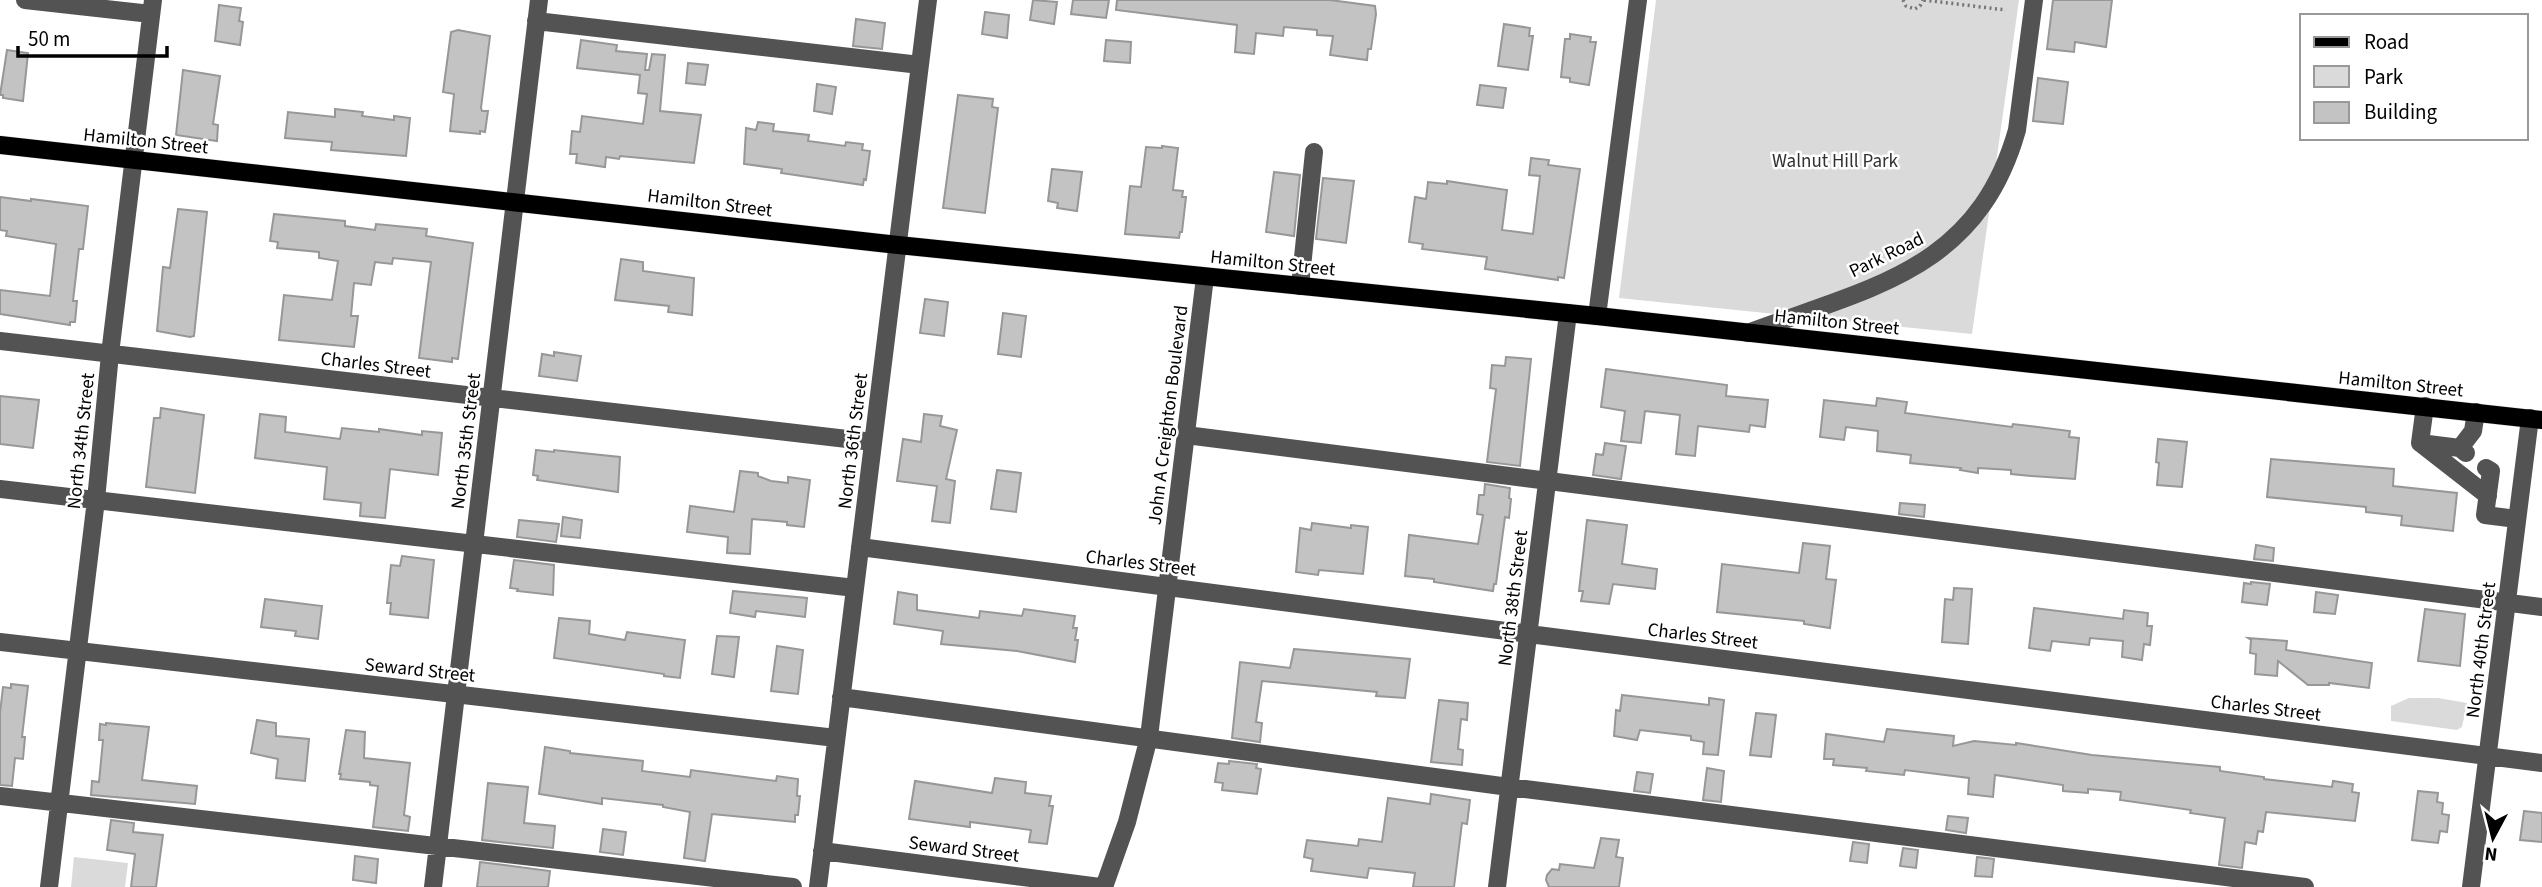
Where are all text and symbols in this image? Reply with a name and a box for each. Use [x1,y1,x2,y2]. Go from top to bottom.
scale bar [18,14,166,58]
legend [2300,14,2528,140]
text: 50 m [28,24,70,54]
text: Road [2364,27,2409,57]
text: Park [2364,62,2404,92]
text: Building [2364,97,2438,127]
street label: Hamilton Street [82,122,210,162]
park label: Walnut Hill Park [1772,148,1899,175]
street label: Hamilton Street [646,182,774,225]
street label: Park Road [1845,226,1929,285]
street label: Hamilton Street [1209,244,1337,284]
street label: Hamilton Street [1773,303,1901,343]
street label: John A Creighton Boulevard [1142,304,1195,527]
street label: Charles Street [319,345,433,386]
street label: Hamilton Street [2337,365,2465,405]
street label: North 34th Street [61,371,102,511]
street label: North 35th Street [445,371,488,511]
street label: North 36th Street [832,371,875,511]
street label: North 38th Street [1492,528,1535,668]
street label: Charles Street [1084,543,1198,584]
street label: North 40th Street [2460,580,2503,720]
street label: Charles Street [1646,616,1760,657]
street label: Seward Street [363,651,477,690]
street label: Charles Street [2209,688,2323,729]
north arrow [2458,803,2528,873]
street label: Seward Street [907,829,1021,870]
text: N [2483,839,2499,868]

